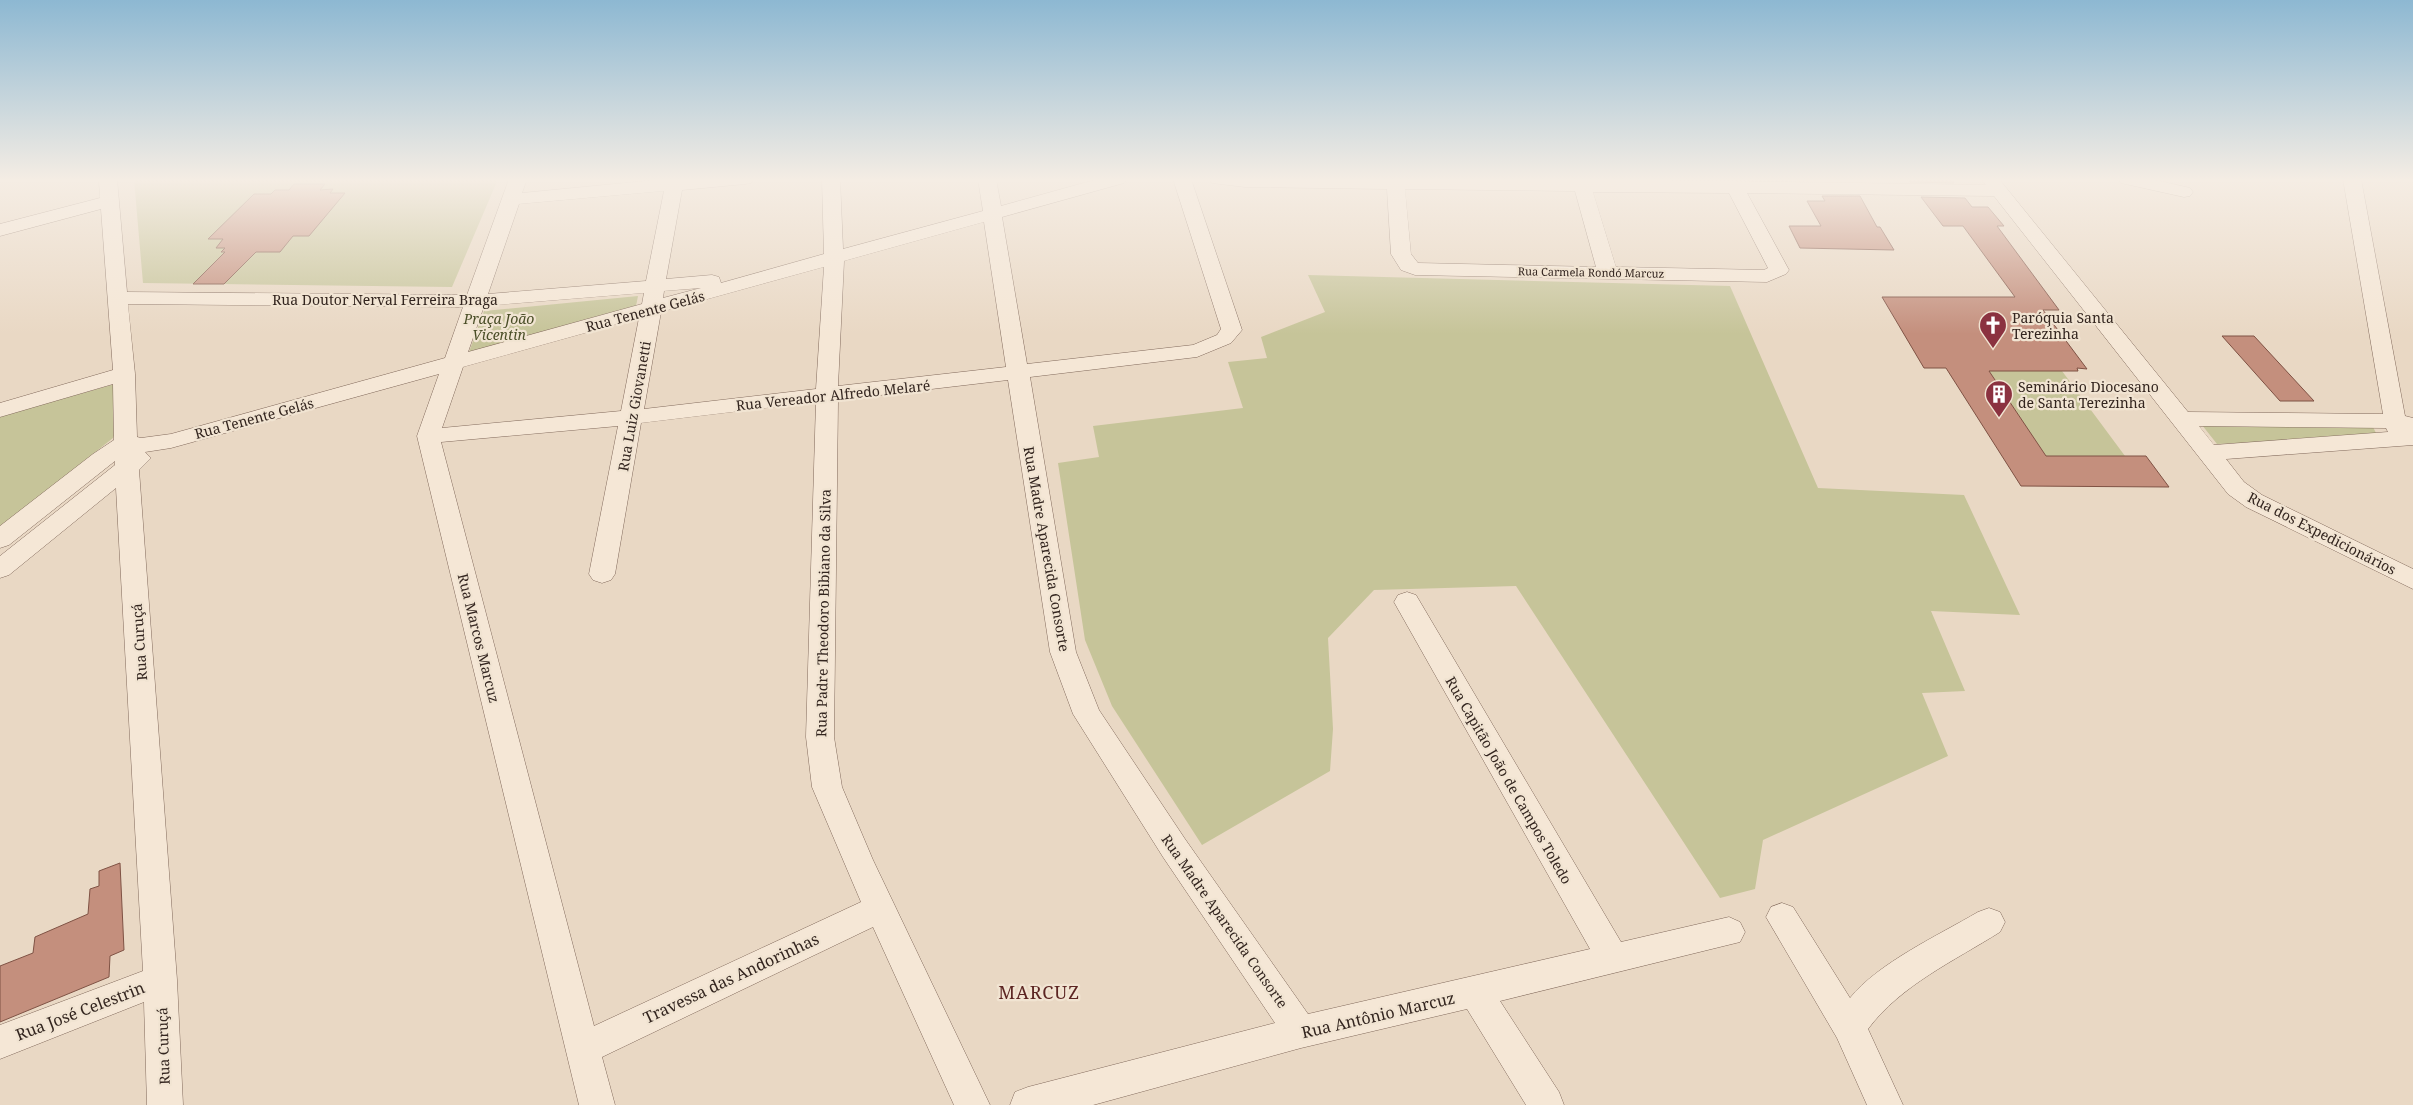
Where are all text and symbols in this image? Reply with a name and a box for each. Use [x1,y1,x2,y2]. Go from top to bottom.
street label: Rua Carmela Rondó Marcuz [1518,263,1664,281]
street label: Rua Tenente Gelás [583,286,707,336]
street label: Rua Doutor Nerval Ferreira Braga [272,290,498,309]
place label: Paróquia Santa Terezinha [2012,308,2114,343]
park label: Praça João Vicentin [463,309,534,344]
church icon: Paróquia Santa Terezinha [1978,310,2008,349]
street label: Rua Luiz Giovanetti [613,339,655,473]
street label: Rua Vereador Alfredo Melaré [735,375,931,415]
place label: Seminário Diocesano de Santa Terezinha [2018,377,2159,412]
building icon: Seminário Diocesano de Santa Terezinha [1984,379,2014,418]
street label: Rua Tenente Gelás [192,393,316,443]
street label: Rua Madre Aparecida Consorte [1020,445,1074,653]
street label: Rua dos Expedicionários [2245,487,2399,579]
street label: Rua Padre Theodoro Bibiano da Silva [811,489,835,737]
street label: Rua Marcos Marcuz [454,571,504,705]
street label: Rua Curuçá [127,603,151,681]
street label: Rua Capitão João de Campos Toledo [1442,673,1576,887]
street label: Rua Madre Aparecida Consorte [1158,830,1292,1012]
street label: Travessa das Andorinhas [639,928,823,1028]
street label: Rua José Celestrin [12,976,148,1046]
district label: MARCUZ [998,980,1080,1004]
street label: Rua Antônio Marcuz [1299,987,1457,1043]
street label: Rua Curuçá [152,1007,174,1085]

